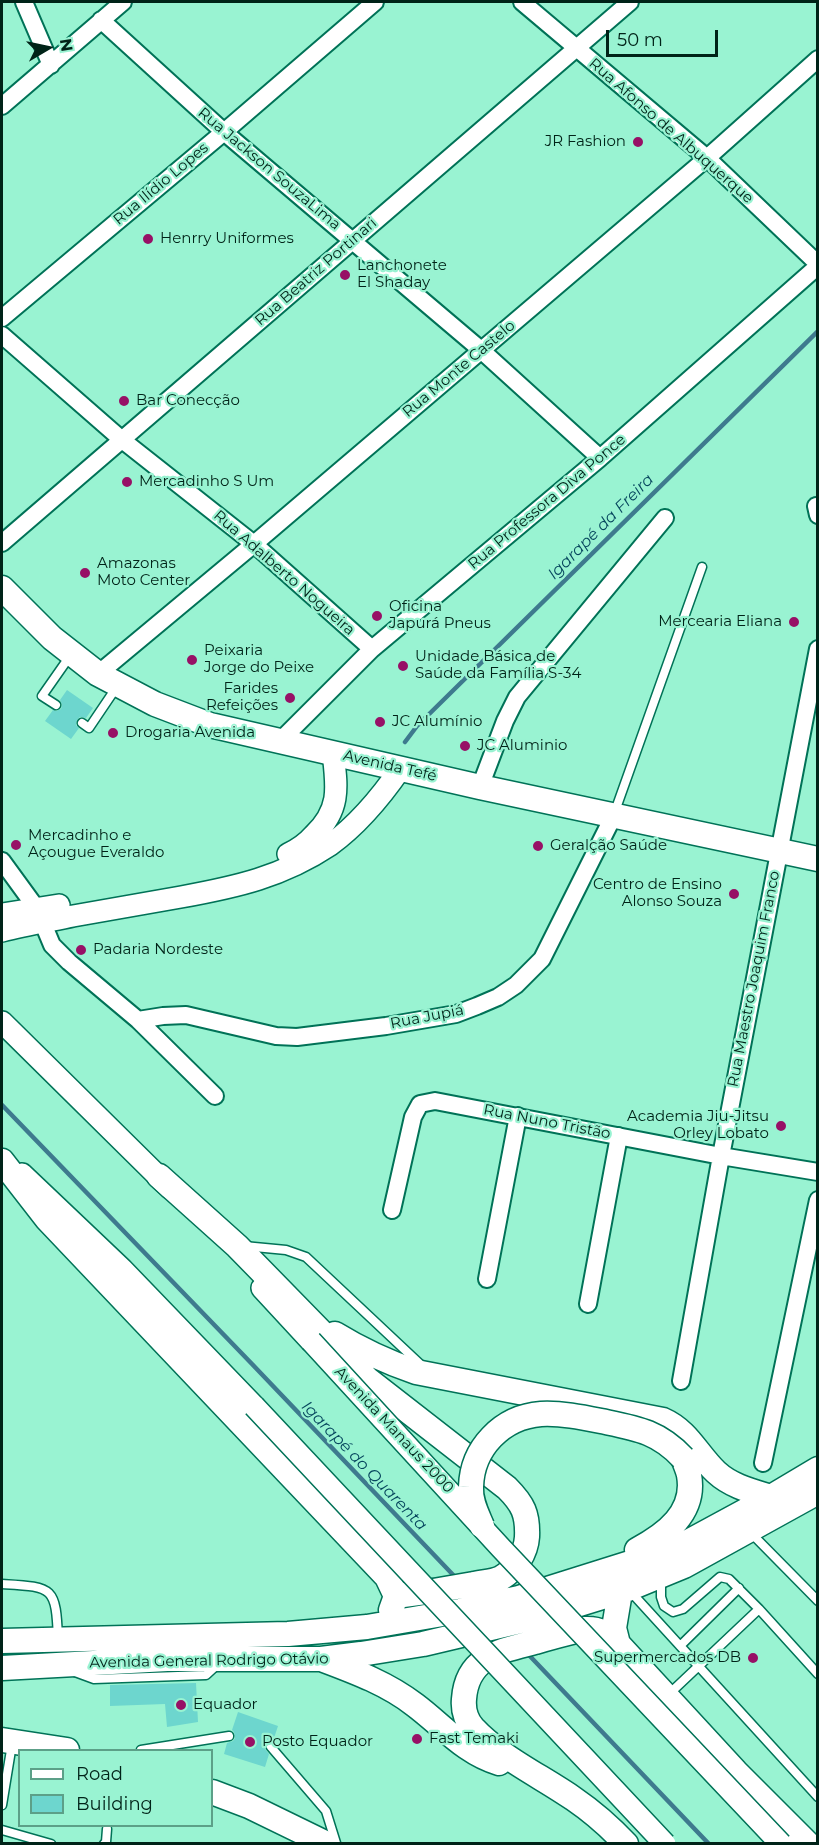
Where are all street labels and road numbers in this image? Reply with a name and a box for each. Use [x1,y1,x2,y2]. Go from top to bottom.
street label: Rua Afonso de Albuquerque [585,55,757,207]
street label: Rua Jackson SouzaLima [194,104,344,234]
street label: Rua Ilídio Lopes [110,139,212,229]
street label: Rua Beatriz Portinari [251,214,381,330]
street label: Rua Monte Castelo [399,317,519,421]
street label: Rua Professora Diva Ponce [465,431,629,573]
street label: Rua Adalberto Nogueira [210,507,358,639]
street label: Avenida Tefé [342,747,438,785]
street label: Rua Maestro Joaquim Franco [724,869,784,1089]
street label: Rua Jupiá [389,1001,465,1033]
street label: Rua Nuno Tristão [482,1101,612,1143]
street label: Avenida Manaus 2000 [331,1363,457,1497]
street label: Avenida General Rodrigo Otávio [89,1650,329,1672]

